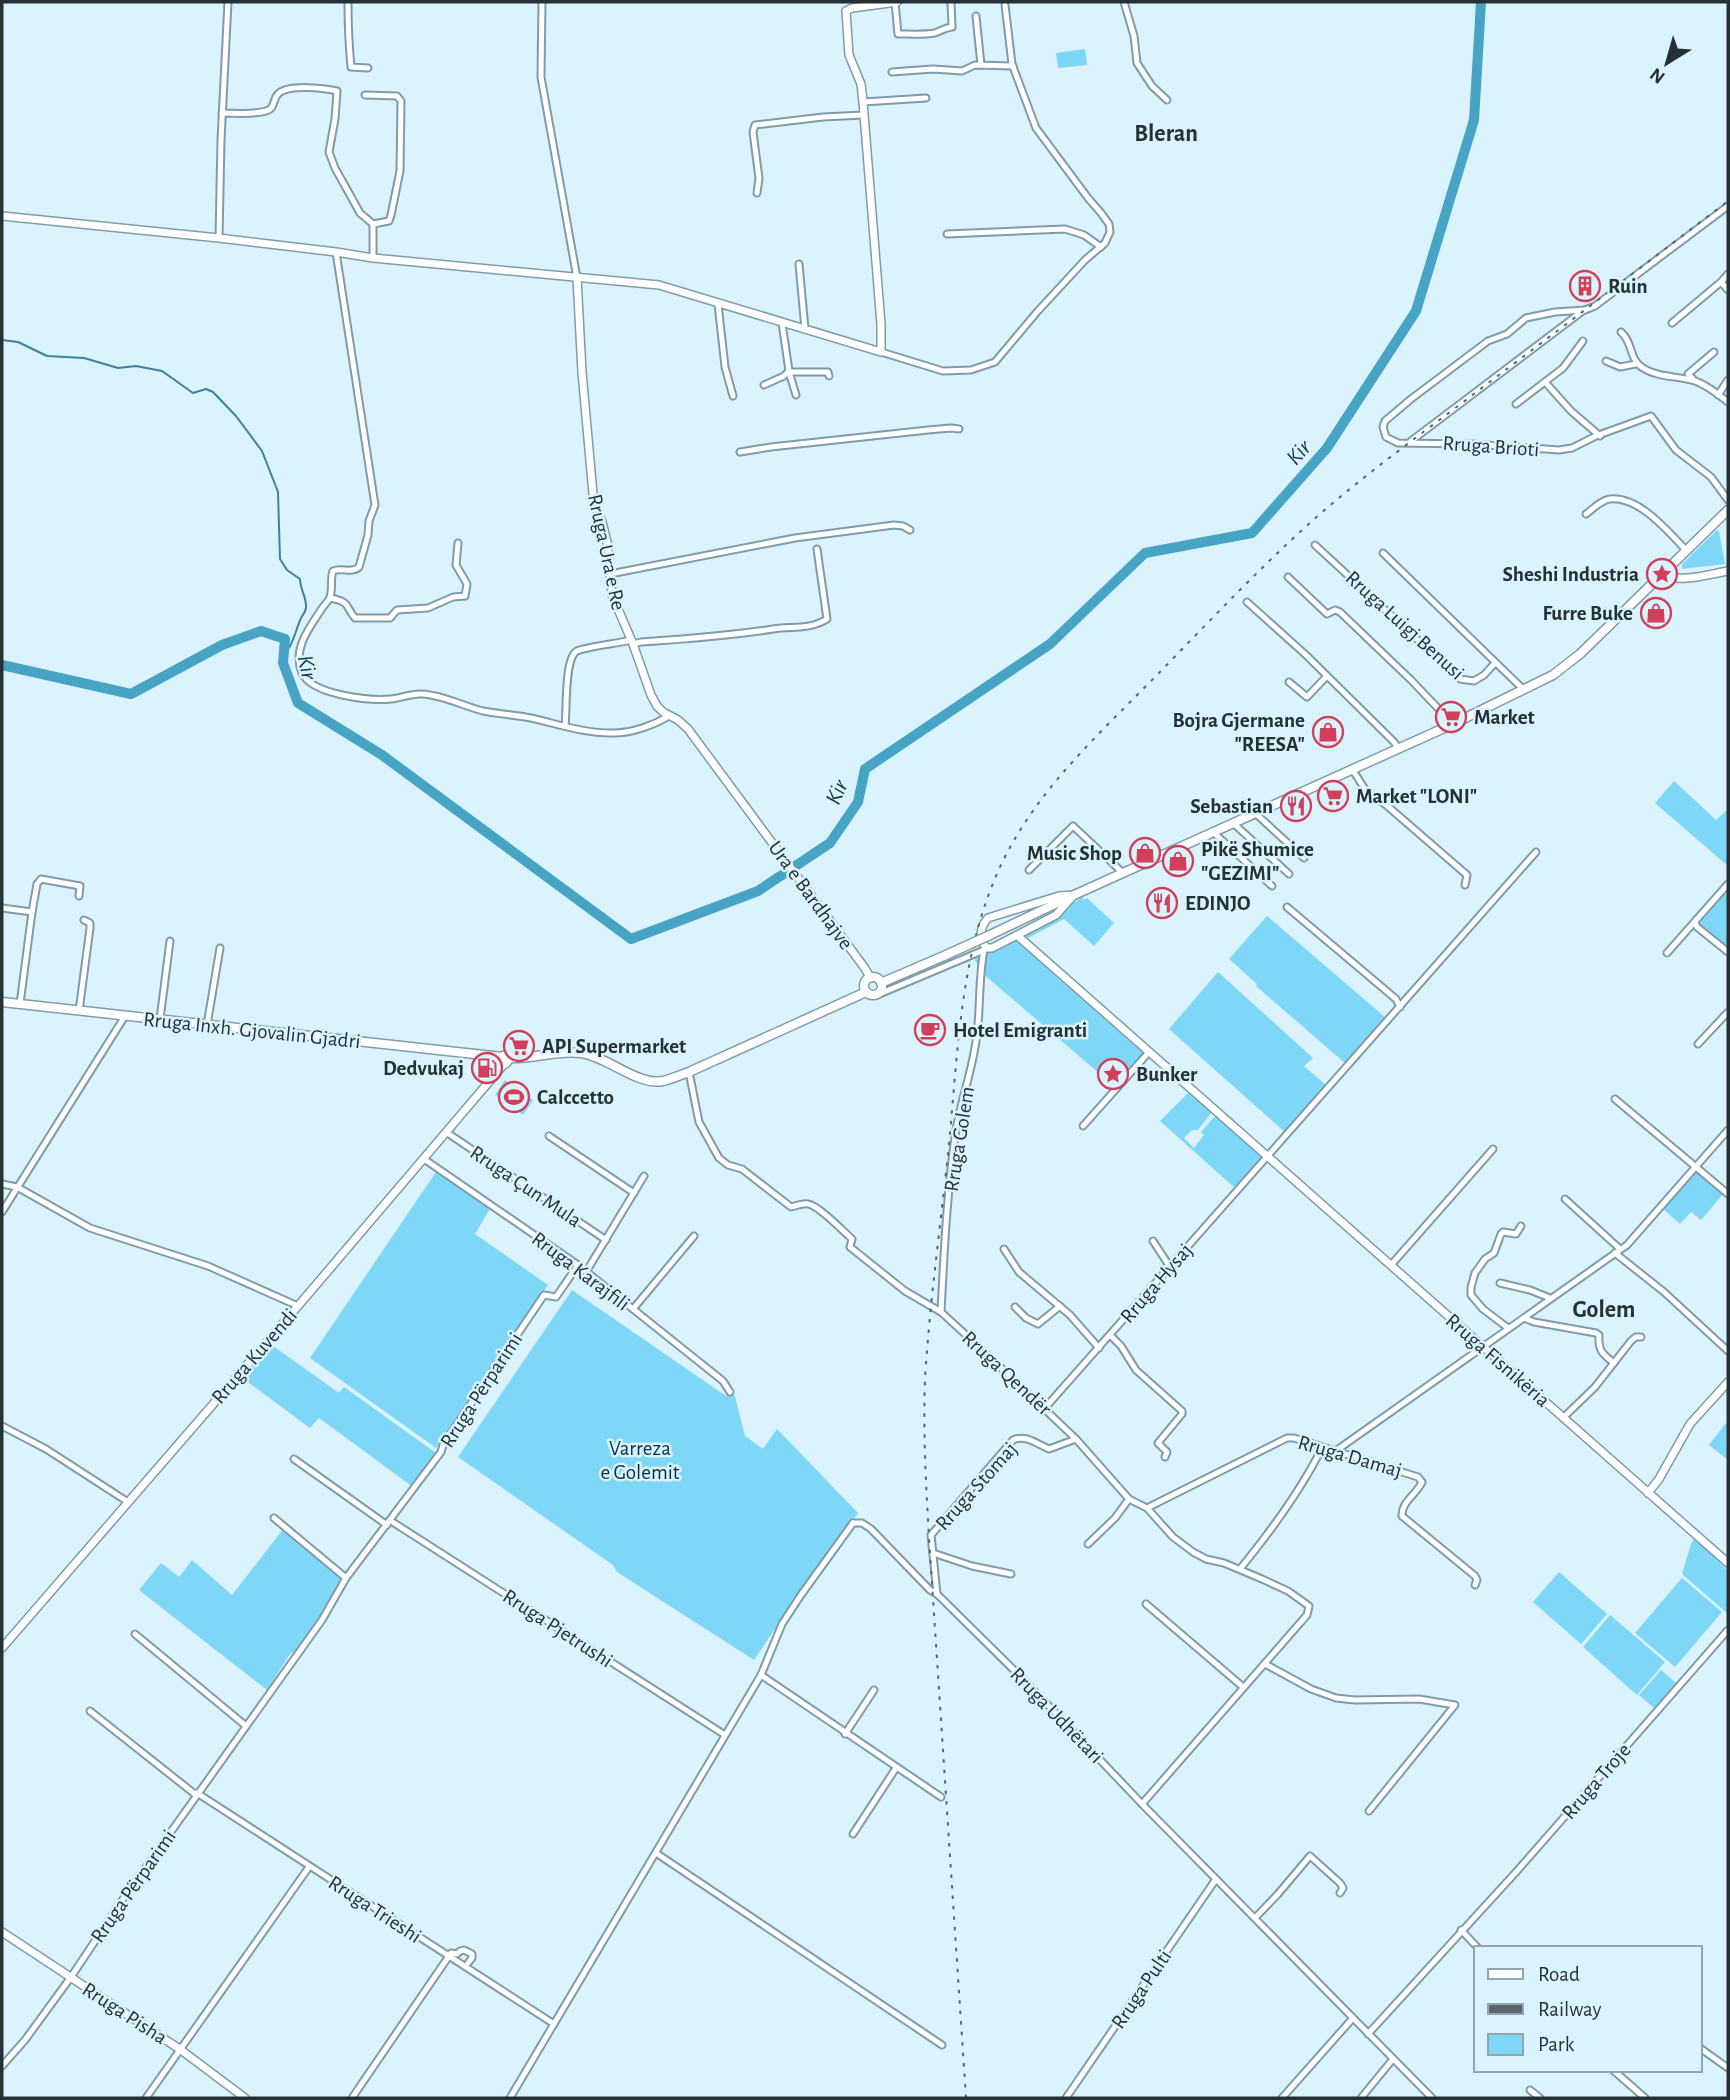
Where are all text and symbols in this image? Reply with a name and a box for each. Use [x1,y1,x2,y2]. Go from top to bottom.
north arrow [1632,28,1702,98]
text: N [1647,64,1669,87]
district label: Bleran [1134,122,1198,146]
building icon: Ruin [1568,269,1602,303]
place label: Ruin [1608,276,1648,297]
street label: Rruga Brioti [1442,433,1540,460]
water label: Kir [1282,436,1316,470]
street label: Rruga Ura e Re [584,492,629,612]
place icon: Sheshi Industria [1645,557,1679,591]
place label: Sheshi Industria [1502,564,1639,585]
street label: Rruga Luigj Benusi [1341,567,1468,684]
shop icon: Furre Buke [1639,596,1673,630]
place label: Furre Buke [1543,603,1633,624]
water label: Kir [293,653,321,682]
supermarket icon: Market [1434,700,1468,734]
place label: Market [1474,707,1535,728]
place label: Bojra Gjermane "REESA" [1173,710,1305,755]
shop icon: Bojra Gjermane "REESA" [1311,715,1345,749]
water label: Kir [822,776,853,808]
supermarket icon: Market "LONI" [1316,779,1350,813]
place label: Market "LONI" [1356,786,1477,807]
restaurant icon: Sebastian [1279,789,1313,823]
place label: Sebastian [1190,796,1273,817]
shop icon: Music Shop [1128,836,1162,870]
street label: Ura e Bardhajve [764,837,857,953]
place label: Pikë Shumice "GEZIMI" [1201,839,1314,884]
place label: Music Shop [1027,843,1122,864]
shop icon: Pikë Shumice "GEZIMI" [1161,844,1195,878]
restaurant icon: EDINJO [1145,886,1179,920]
place label: EDINJO [1185,893,1250,914]
street label: Rruga Inxh. Gjovalin Gjadri [142,1009,361,1052]
cafe icon: Hotel Emigranti [913,1013,947,1047]
place label: Hotel Emigranti [953,1020,1087,1041]
supermarket icon: API Supermarket [502,1029,536,1063]
place label: API Supermarket [542,1036,686,1057]
fuel station icon: Dedvukaj [470,1051,504,1085]
place icon: Bunker [1096,1057,1130,1091]
place label: Dedvukaj [383,1058,464,1079]
place label: Bunker [1136,1064,1198,1085]
sports icon: Calccetto [497,1080,531,1114]
street label: Rruga Golem [941,1085,978,1193]
place label: Calccetto [537,1087,614,1108]
street label: Rruga Çun Mula [466,1142,585,1231]
street label: Rruga Karajfili [528,1228,634,1315]
street label: Rruga Hysaj [1116,1240,1196,1327]
district label: Golem [1573,1298,1635,1322]
street label: Rruga Kuvendi [208,1305,301,1408]
street label: Rruga Fisnikëria [1442,1310,1554,1411]
street label: Rruga Qendër [958,1327,1055,1420]
street label: Rruga Përparimi [437,1329,526,1451]
street label: Rruga Damaj [1296,1432,1404,1481]
park label: Varreza e Golemit [600,1438,680,1483]
street label: Rruga Stomaj [932,1438,1021,1534]
street label: Rruga Pjetrushi [499,1585,616,1672]
street label: Rruga Udhëtari [1006,1663,1107,1767]
street label: Rruga Troje [1558,1739,1635,1823]
street label: Rruga Përparimi [87,1826,180,1947]
street label: Rruga Trieshi [324,1872,425,1947]
street label: Rruga Pulti [1107,1946,1175,2033]
legend [1474,1946,1702,2072]
text: Road [1538,1964,1580,1985]
street label: Rruga Pisha [79,1978,171,2049]
text: Railway [1538,1999,1601,2020]
text: Park [1538,2034,1575,2055]

